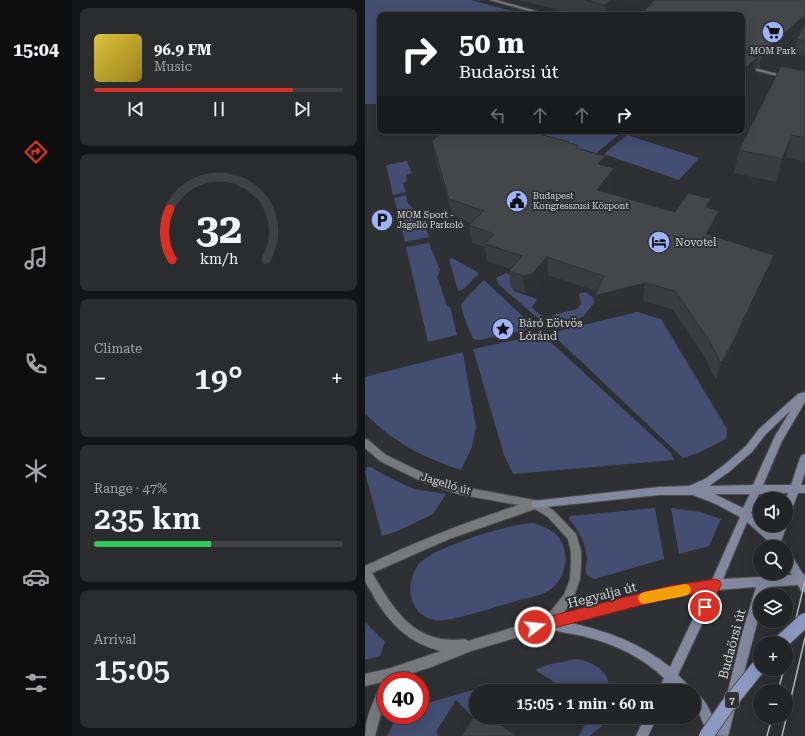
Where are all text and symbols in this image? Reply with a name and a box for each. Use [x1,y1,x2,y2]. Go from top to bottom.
supermarket icon: MOM Park [760,19,786,45]
text: 50 m [459,27,524,60]
icon: right [393,28,445,80]
text: 15:04 [13,39,59,60]
text: 96.9 FM [154,41,211,59]
place label: MOM Park [750,46,796,56]
text: Music [154,59,192,74]
text: Budaörsi út [459,61,558,82]
icon: previous [125,98,147,120]
icon: pause [208,98,230,120]
icon: next [291,98,313,120]
icon: left [487,104,509,126]
icon: ahead [529,104,551,126]
icon: ahead [571,104,593,126]
icon: right [613,104,635,126]
icon: directions [22,138,50,166]
public building icon: Budapest Kongresszusi Központ [504,188,530,214]
place label: Budapest Kongresszusi Központ [533,191,629,211]
text: 32 [195,204,242,253]
parking icon: MOM Sport - Jagelló Parkoló [369,207,395,233]
place label: MOM Sport - Jagelló Parkoló [397,210,464,230]
hotel icon: Novotel [646,229,672,255]
place label: Novotel [675,236,717,249]
icon: music [22,244,50,272]
text: km/h [199,251,238,267]
place icon: Báró Eötvös Lóránd [490,316,516,342]
place label: Báró Eötvös Lóránd [519,317,582,343]
text: Climate [94,341,142,356]
icon: phone [22,350,50,378]
text: 19° [194,361,243,396]
text: − [94,366,106,391]
text: + [331,366,343,391]
icon: climate [22,457,50,485]
street label: Jagelló út [420,470,472,498]
text: Range · 47% [94,481,167,496]
map controls [753,492,793,724]
button: sound [753,492,793,532]
text: 235 km [94,501,201,536]
button: search [753,540,793,580]
icon: car [22,563,50,591]
street label: Hegyalja út [566,579,638,611]
button: layers [753,588,793,628]
pin [688,590,722,624]
icon: arrive [694,596,716,618]
position arrow [514,606,556,648]
street label: Budaörsi út [715,607,749,681]
text: Arrival [94,632,136,647]
button: + [753,636,793,676]
text: 15:05 [94,652,170,687]
icon: filters [22,669,50,697]
speed limit sign: 40 [377,672,429,724]
button: − [753,684,793,724]
road number: 7 [725,692,739,708]
text: 15:05 · 1 min · 60 m [516,695,654,713]

